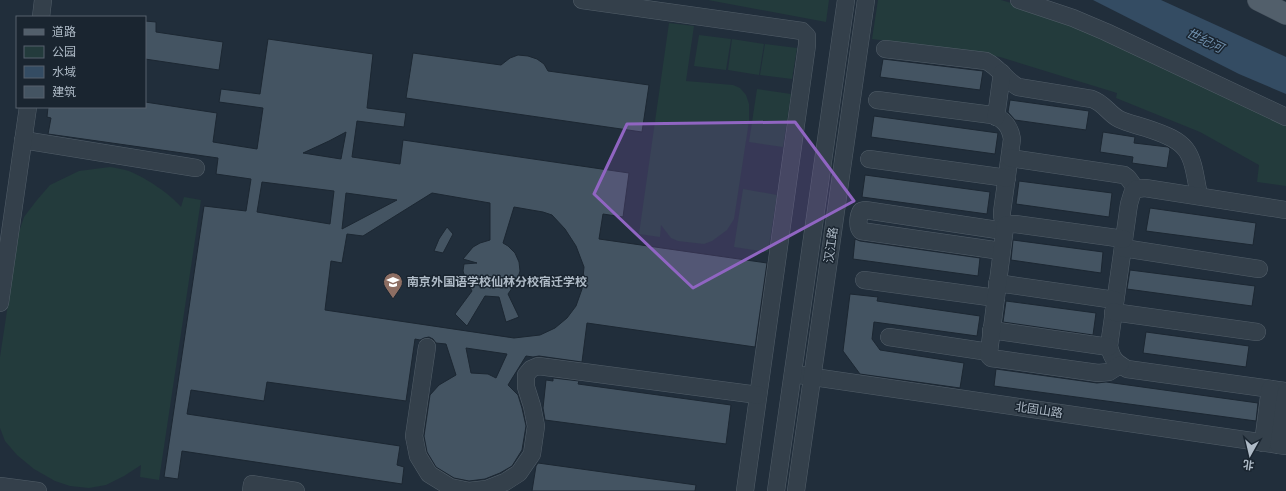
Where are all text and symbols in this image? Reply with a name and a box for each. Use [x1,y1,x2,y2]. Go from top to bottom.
legend [16,16,146,108]
text: 道路 [52,25,76,39]
water label: 世纪河 [1184,25,1228,57]
text: 公园 [52,45,76,59]
text: 水域 [52,65,76,79]
text: 建筑 [52,85,76,99]
street label: 汉江路 [822,226,840,264]
school or university icon: 南京外国语学校仙林分校宿迁学校 [382,271,404,299]
place label: 南京外国语学校仙林分校宿迁学校 [407,275,587,289]
street label: 北固山路 [1014,400,1064,420]
north arrow [1230,435,1270,475]
text: 北 [1242,458,1255,472]

